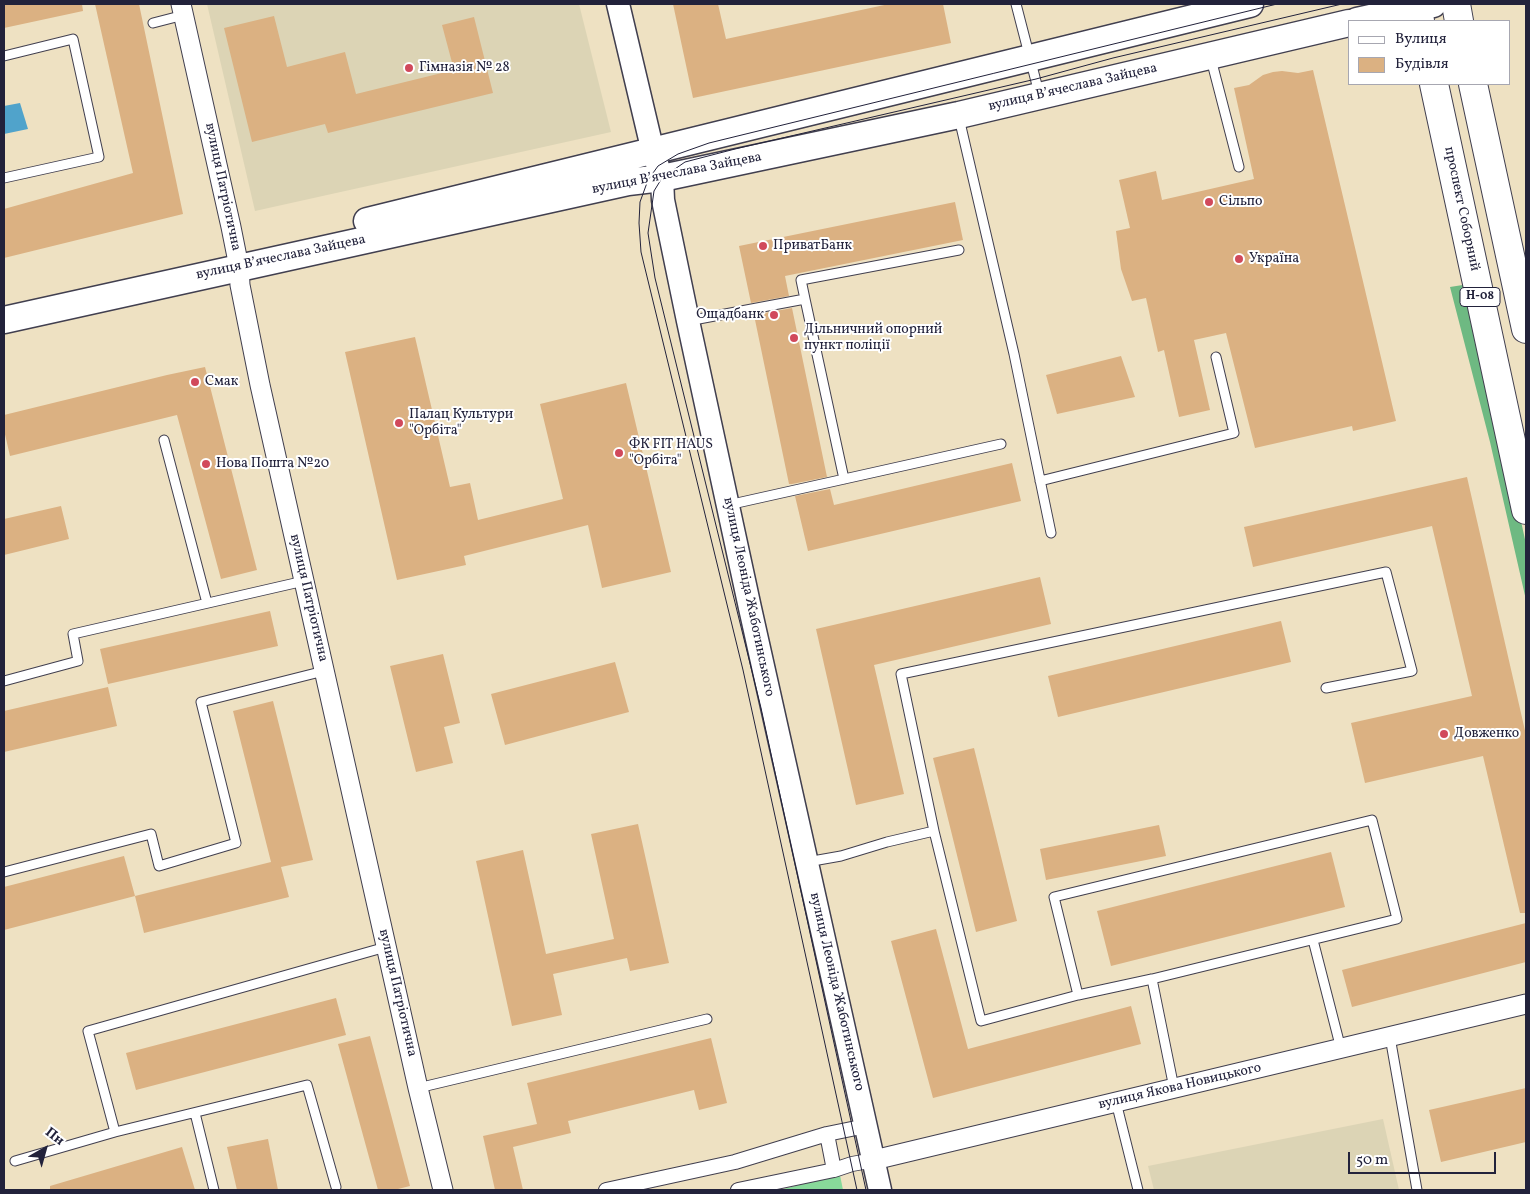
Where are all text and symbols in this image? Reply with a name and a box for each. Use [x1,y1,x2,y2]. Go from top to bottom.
legend [1348,20,1510,85]
text: Вулиця [1395,29,1446,50]
text: Будівля [1395,54,1449,75]
place label: Гімназія № 28 [419,60,510,76]
street label: вулиця Вʼячеслава Зайцева [987,60,1159,116]
marker: Гімназія № 28 [403,62,415,74]
street label: вулиця Патріотична [200,121,244,253]
street label: проспект Соборний [1440,145,1482,273]
street label: вулиця Вʼячеслава Зайцева [591,149,763,199]
place label: Сільпо [1219,194,1262,210]
marker: Сільпо [1203,196,1215,208]
street label: вулиця Вʼячеслава Зайцева [195,232,367,284]
place label: ПриватБанк [773,238,852,254]
marker: ПриватБанк [757,240,769,252]
place label: Україна [1249,251,1299,267]
marker: Україна [1233,253,1245,265]
road number: Н-08 [1460,288,1500,306]
place label: Ощадбанк [696,307,764,323]
marker: Ощадбанк [768,309,780,321]
place label: Дільничний опорний пункт поліції [804,322,942,354]
marker: Дільничний опорний пункт поліції [788,332,800,344]
place label: Смак [205,374,238,390]
marker: Смак [189,376,201,388]
place label: Палац Культури "Орбіта" [409,407,513,440]
marker: Палац Культури "Орбіта" [393,417,405,429]
place label: ФК FIT HAUS "Орбіта" [629,437,713,470]
marker: ФК FIT HAUS "Орбіта" [613,447,625,459]
place label: Нова Пошта №20 [216,456,329,472]
marker: Нова Пошта №20 [200,458,212,470]
street label: вулиця Леоніда Жаботинського [719,496,777,698]
street label: вулиця Патріотична [285,533,331,663]
place label: Довженко [1454,726,1519,742]
marker: Довженко [1438,728,1450,740]
street label: вулиця Леоніда Жаботинського [805,891,867,1093]
street label: вулиця Патріотична [374,928,420,1058]
street label: вулиця Якова Новицького [1097,1060,1263,1114]
text: Пн [41,1123,68,1150]
north arrow [20,1124,70,1174]
scale bar [1350,1142,1498,1174]
text: 50 m [1356,1150,1388,1171]

